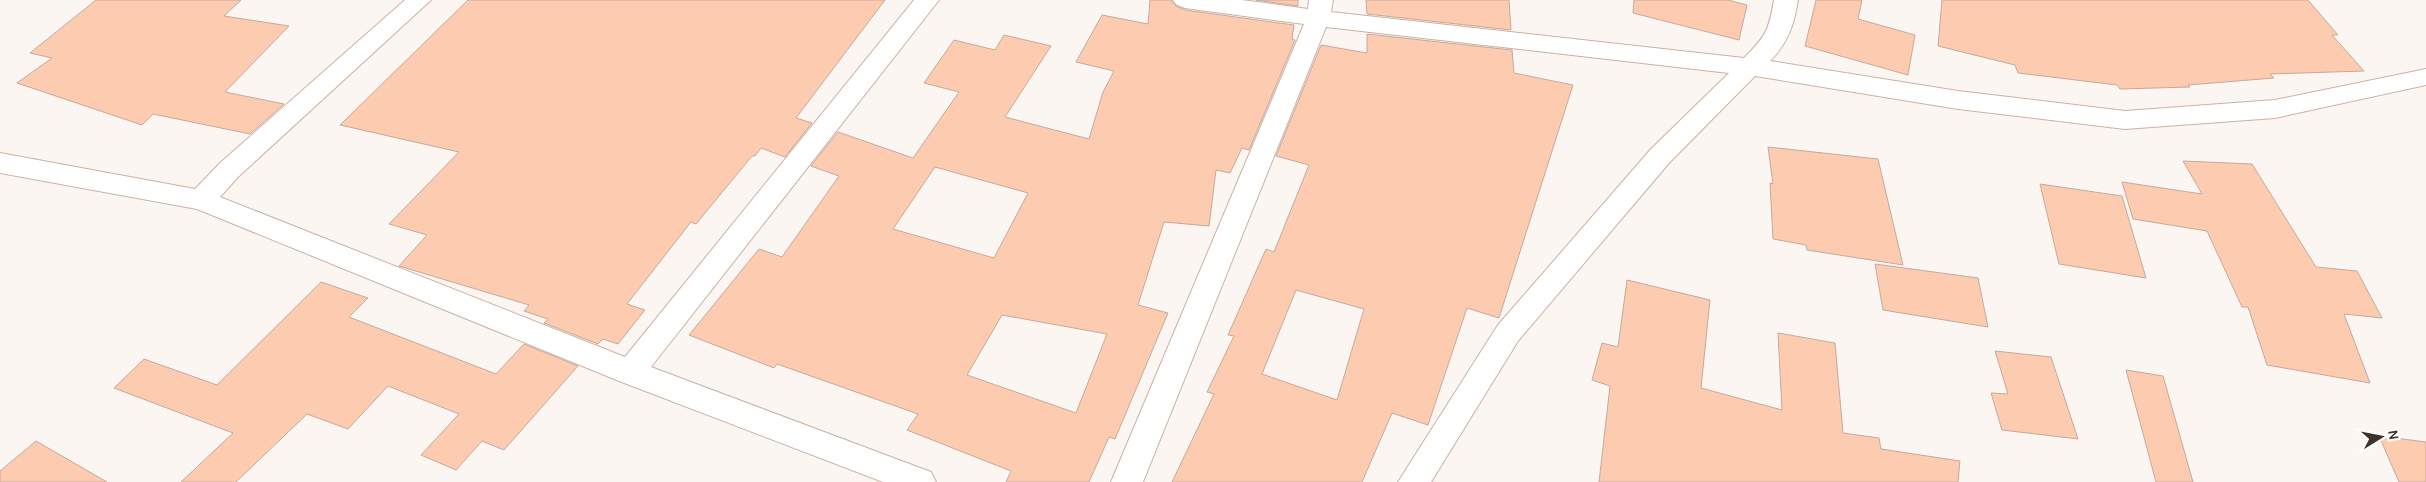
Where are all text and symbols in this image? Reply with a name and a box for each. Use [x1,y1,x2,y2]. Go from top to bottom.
north arrow [2356,412,2406,462]
text: N [2384,428,2403,441]

